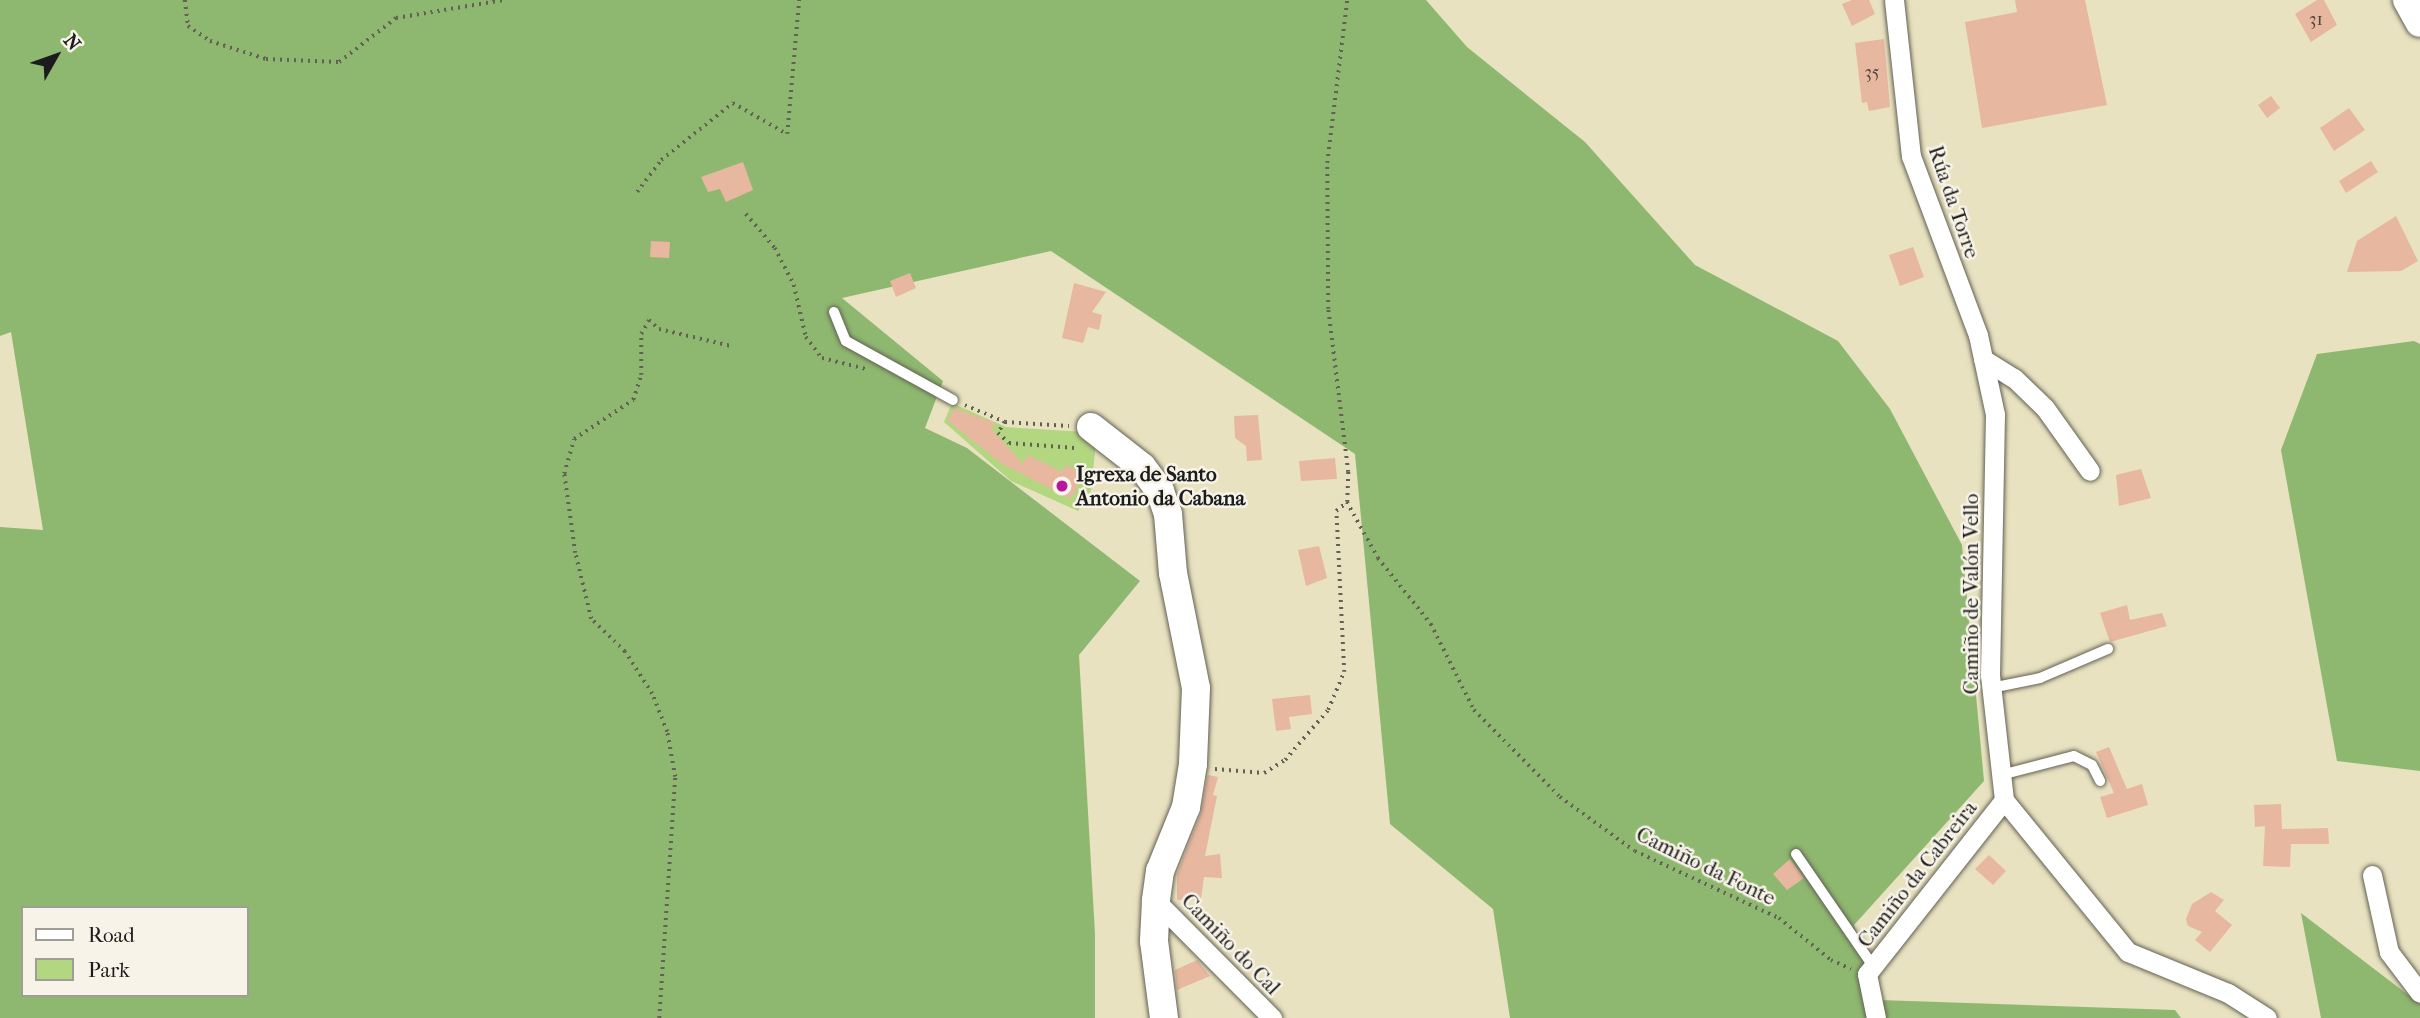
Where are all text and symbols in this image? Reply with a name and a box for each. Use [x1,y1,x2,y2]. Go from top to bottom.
house number: 31 [2309,9,2323,31]
north arrow [21,21,91,91]
text: N [59,30,85,55]
house number: 35 [1864,62,1880,84]
street label: Rúa da Torre [1923,142,1985,262]
place label: Igrexa de Santo Antonio da Cabana [1076,461,1245,511]
marker: Igrexa de Santo Antonio da Cabana [1054,478,1070,494]
street label: Camiño de Valón Vello [1958,494,1984,694]
street label: Camiño da Cabreira [1852,796,1982,952]
street label: Camiño da Fonte [1632,821,1780,911]
street label: Camiño do Cal [1176,888,1286,1000]
legend [21,906,248,997]
text: Road [88,923,135,947]
text: Park [88,958,130,982]

